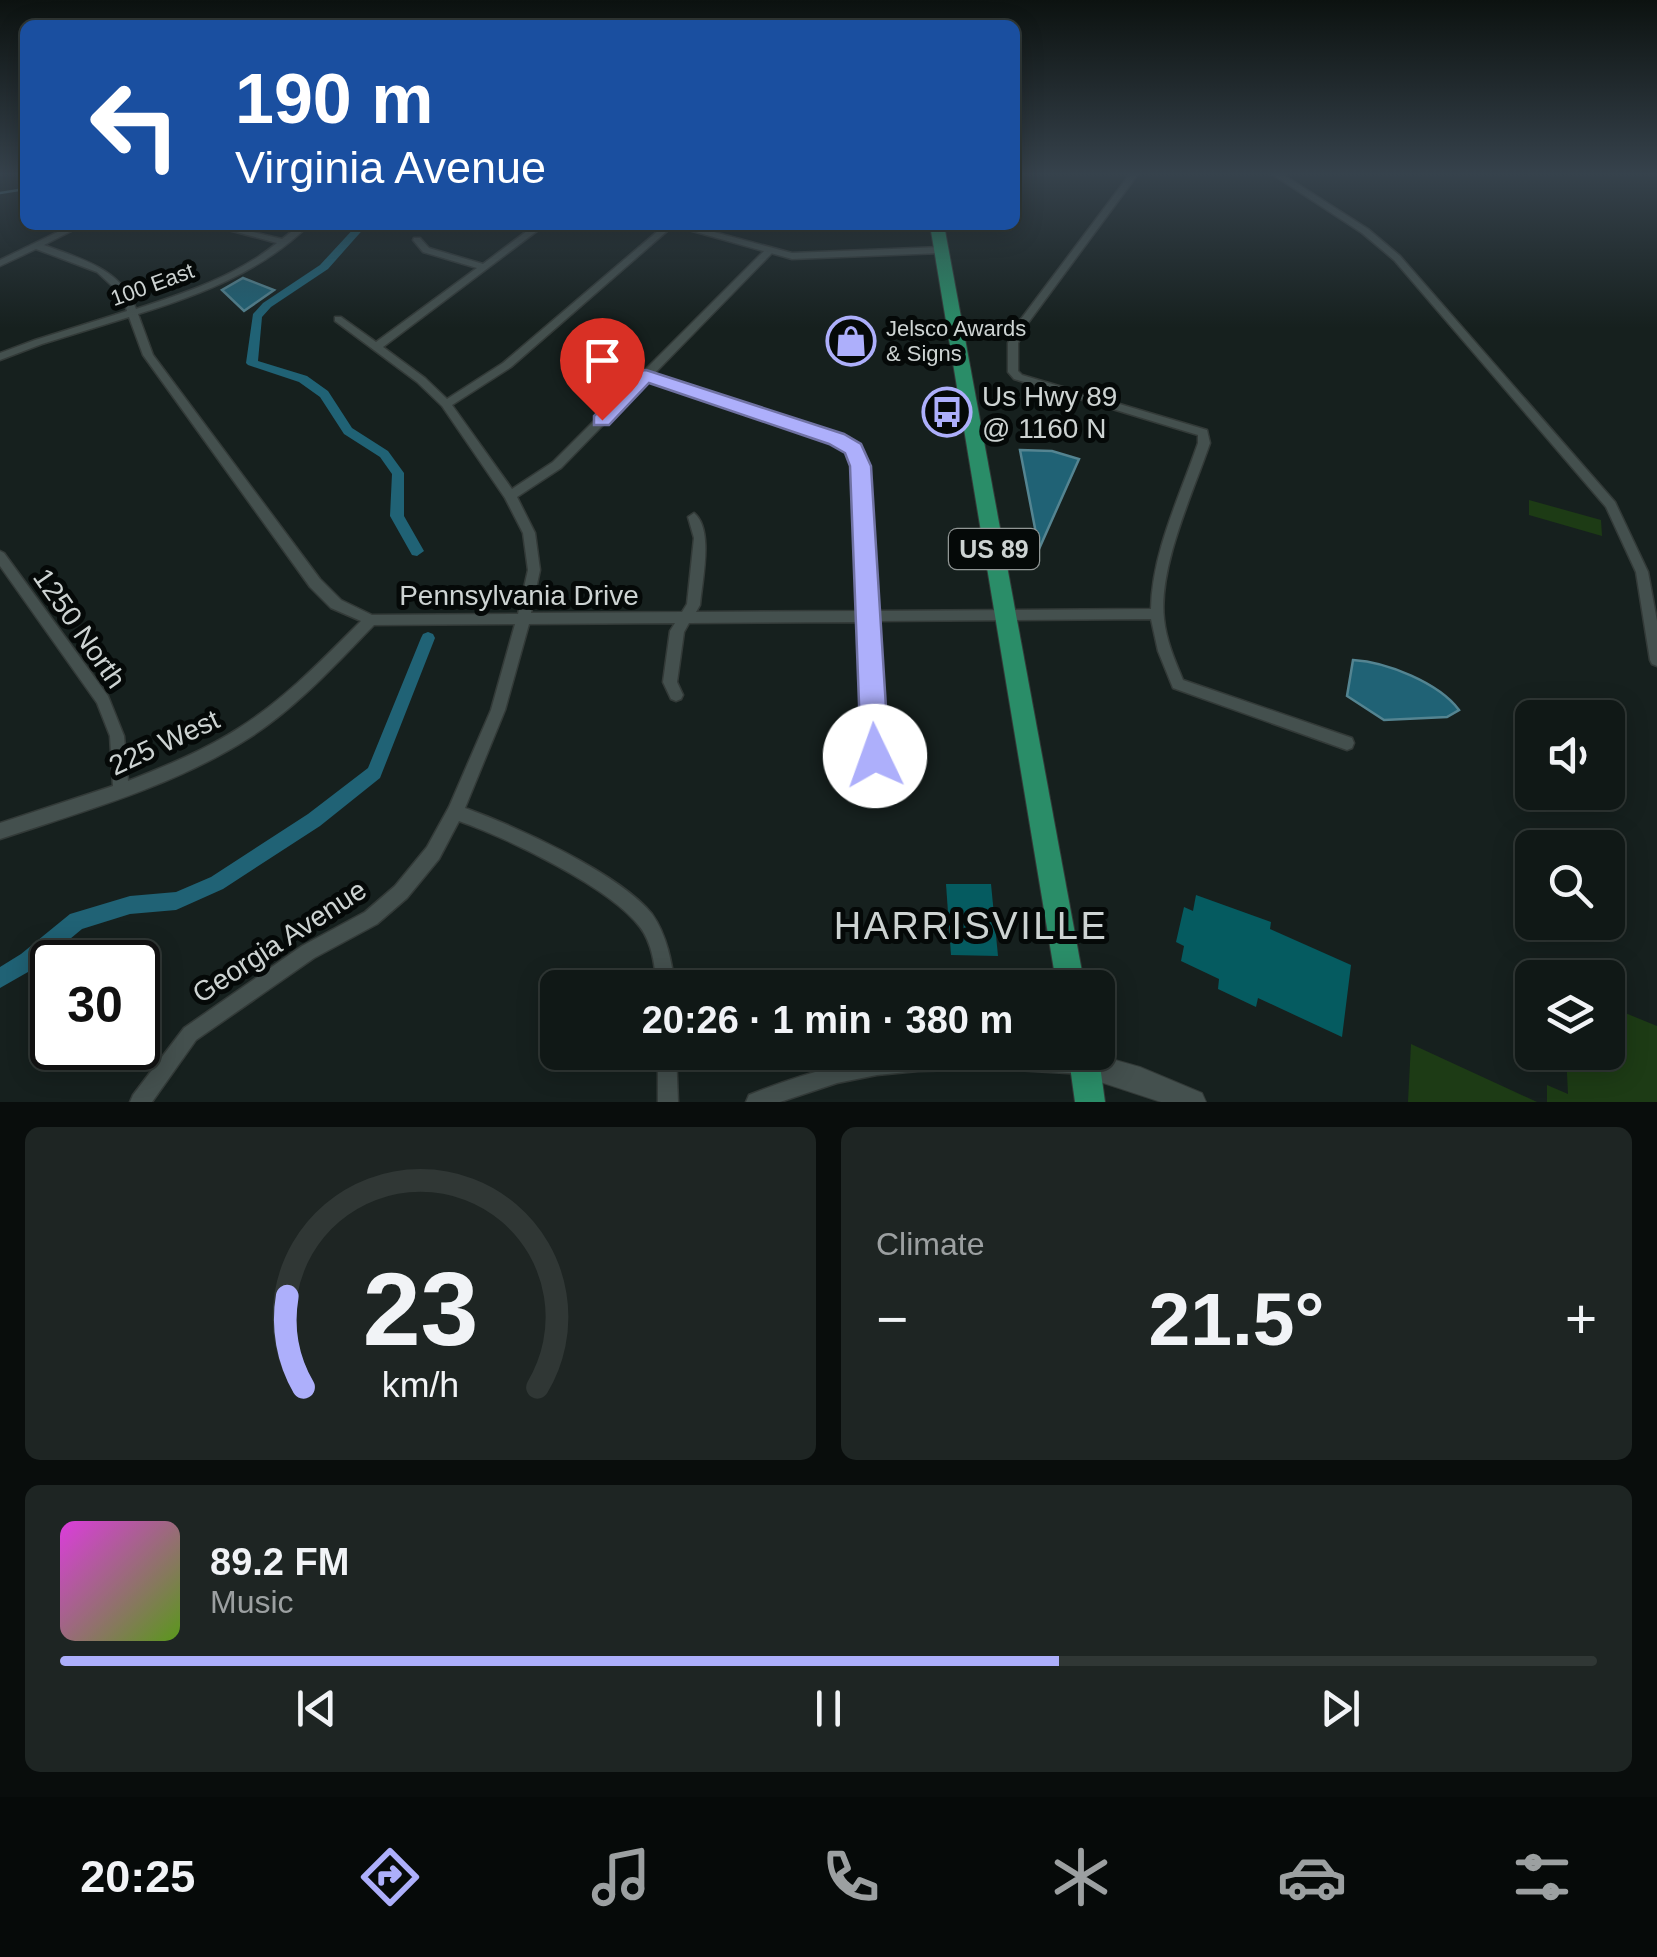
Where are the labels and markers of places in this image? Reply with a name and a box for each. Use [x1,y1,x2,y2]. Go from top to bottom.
shop icon: Jelsco Awards & Signs [825,315,877,367]
place label: Jelsco Awards & Signs [886,316,1026,366]
pin [560,318,645,421]
place label: Us Hwy 89 @ 1160 N [982,381,1117,444]
bus stop icon: Us Hwy 89 @ 1160 N [921,386,973,438]

